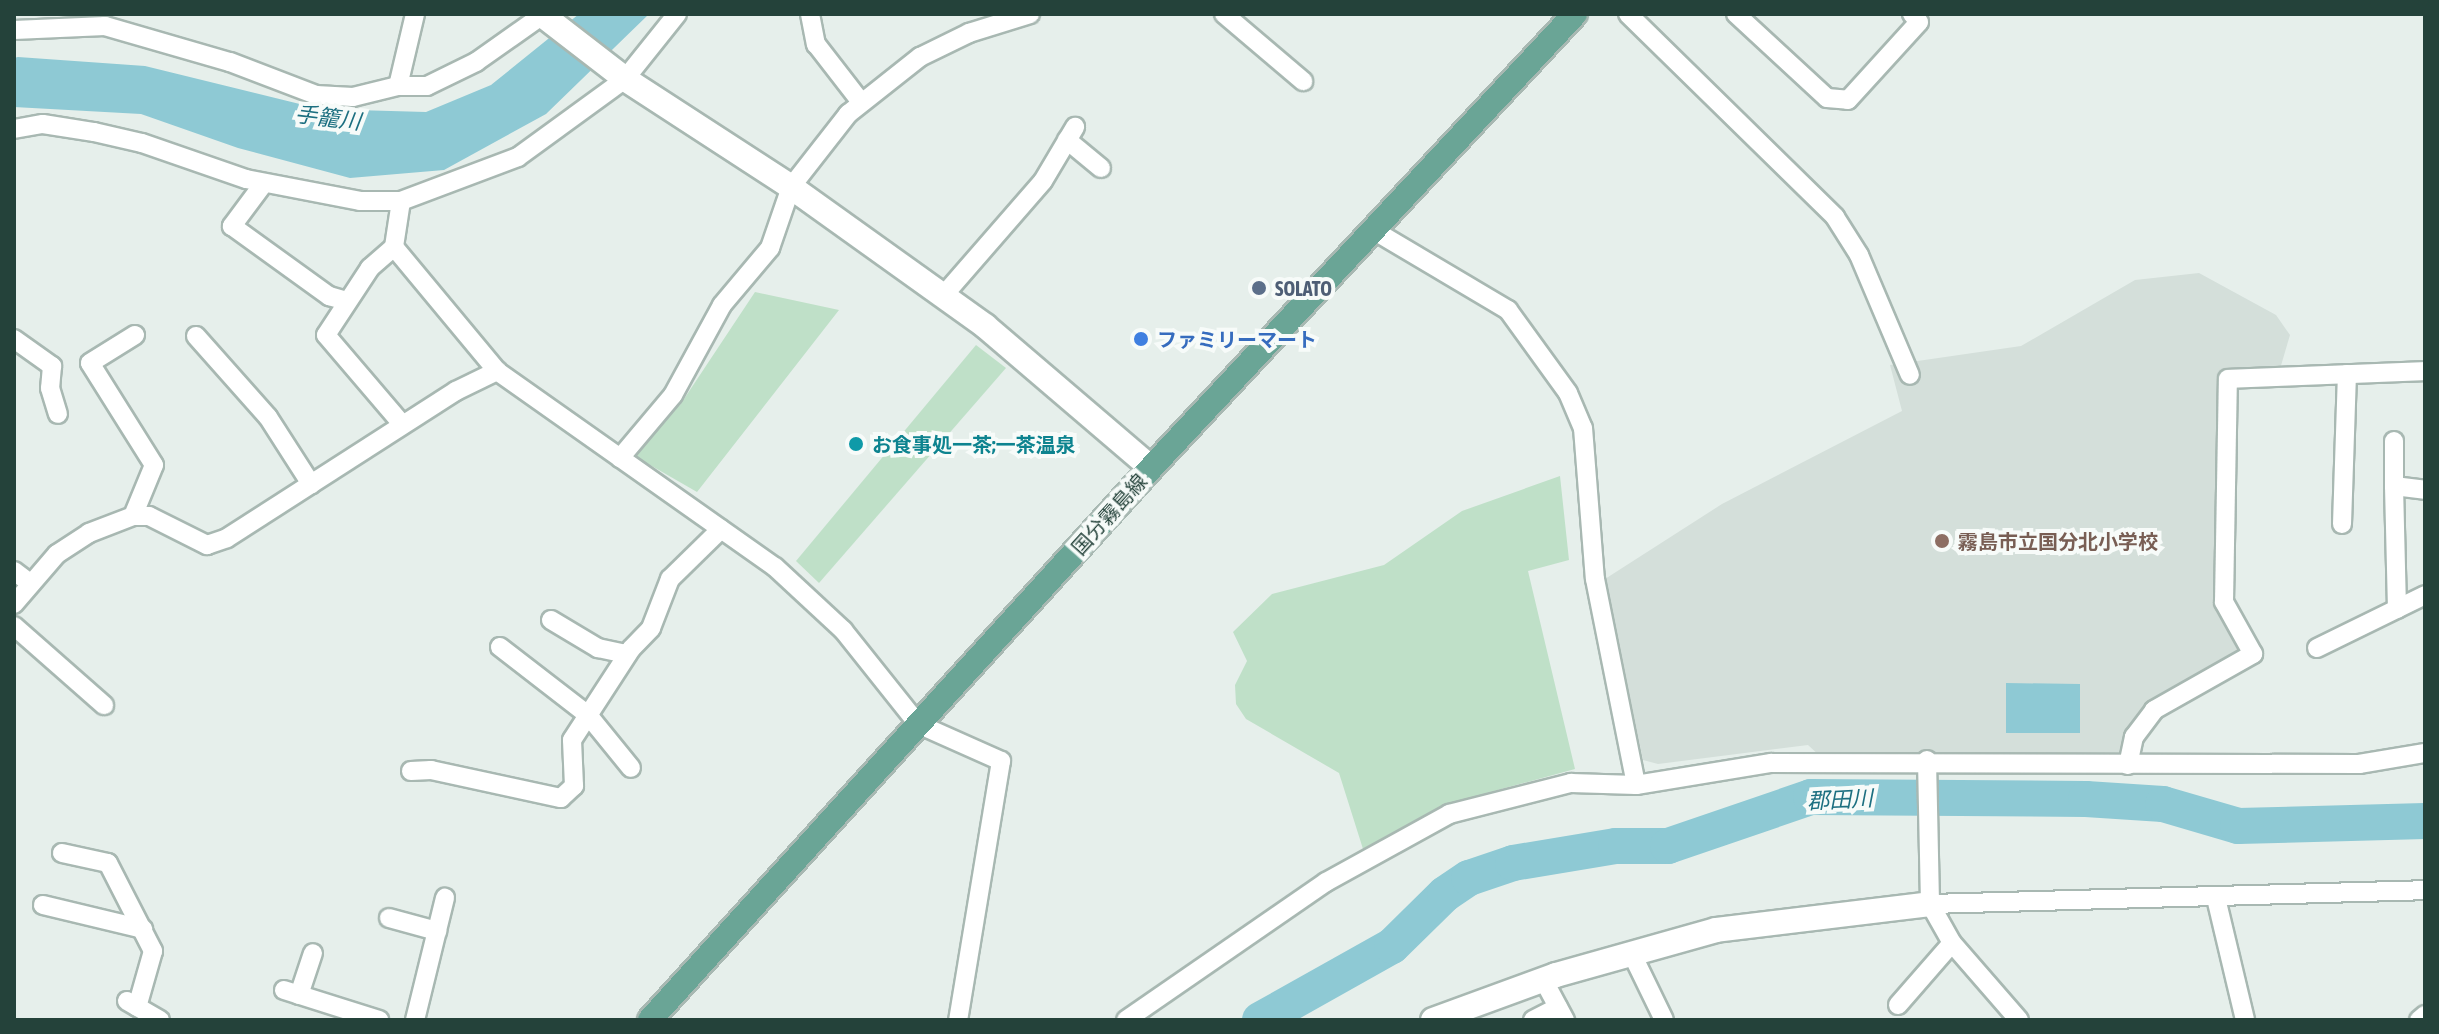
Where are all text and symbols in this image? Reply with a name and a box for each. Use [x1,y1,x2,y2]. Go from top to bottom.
water label: 手籠川 [294,101,362,135]
place label: SOLATO [1275,276,1332,300]
marker: SOLATO [1250,279,1268,297]
place label: ファミリーマート [1157,327,1317,351]
marker: ファミリーマート [1132,330,1150,348]
place label: お食事処一茶;一茶温泉 [872,432,1076,456]
marker: お食事処一茶;一茶温泉 [847,435,865,453]
street label: 国分霧島線 [1067,469,1151,559]
place label: 霧島市立国分北小学校 [1958,529,2158,553]
marker: 霧島市立国分北小学校 [1933,532,1951,550]
water label: 郡田川 [1806,785,1874,815]

